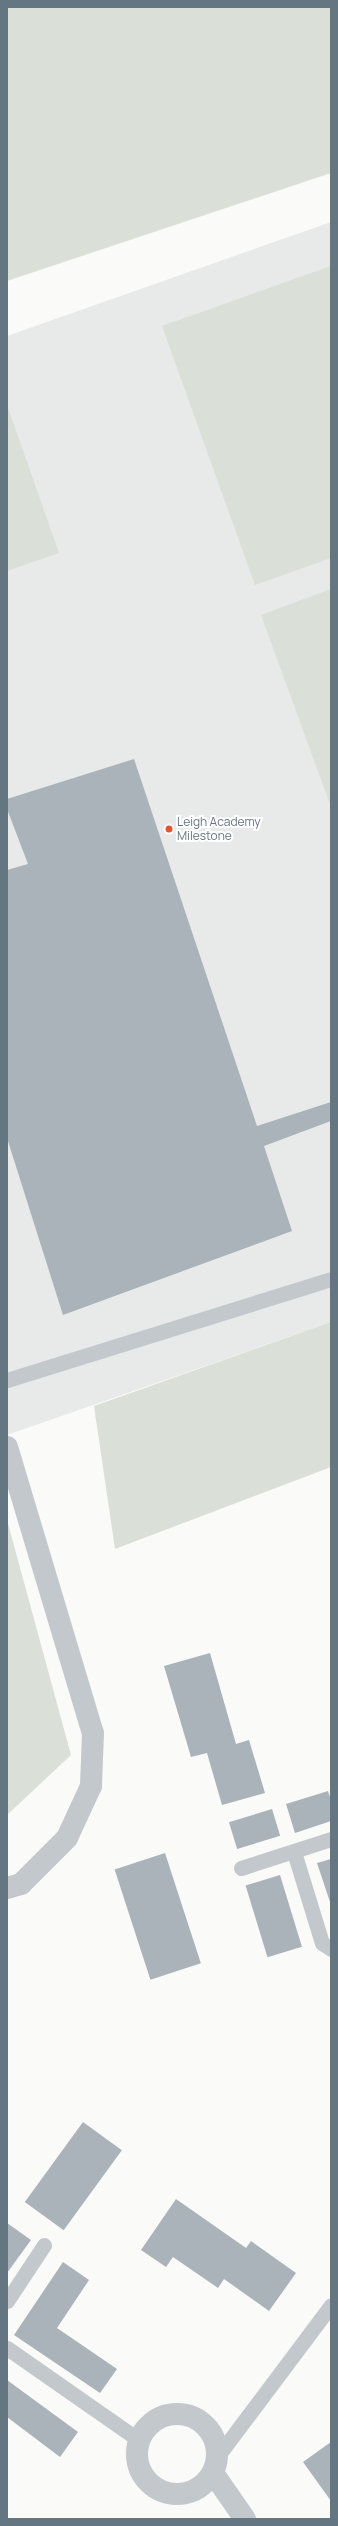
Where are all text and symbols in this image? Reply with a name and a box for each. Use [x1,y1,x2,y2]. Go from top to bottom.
place label: Leigh Academy Milestone [177,815,261,843]
marker: Leigh Academy Milestone [164,824,174,834]

